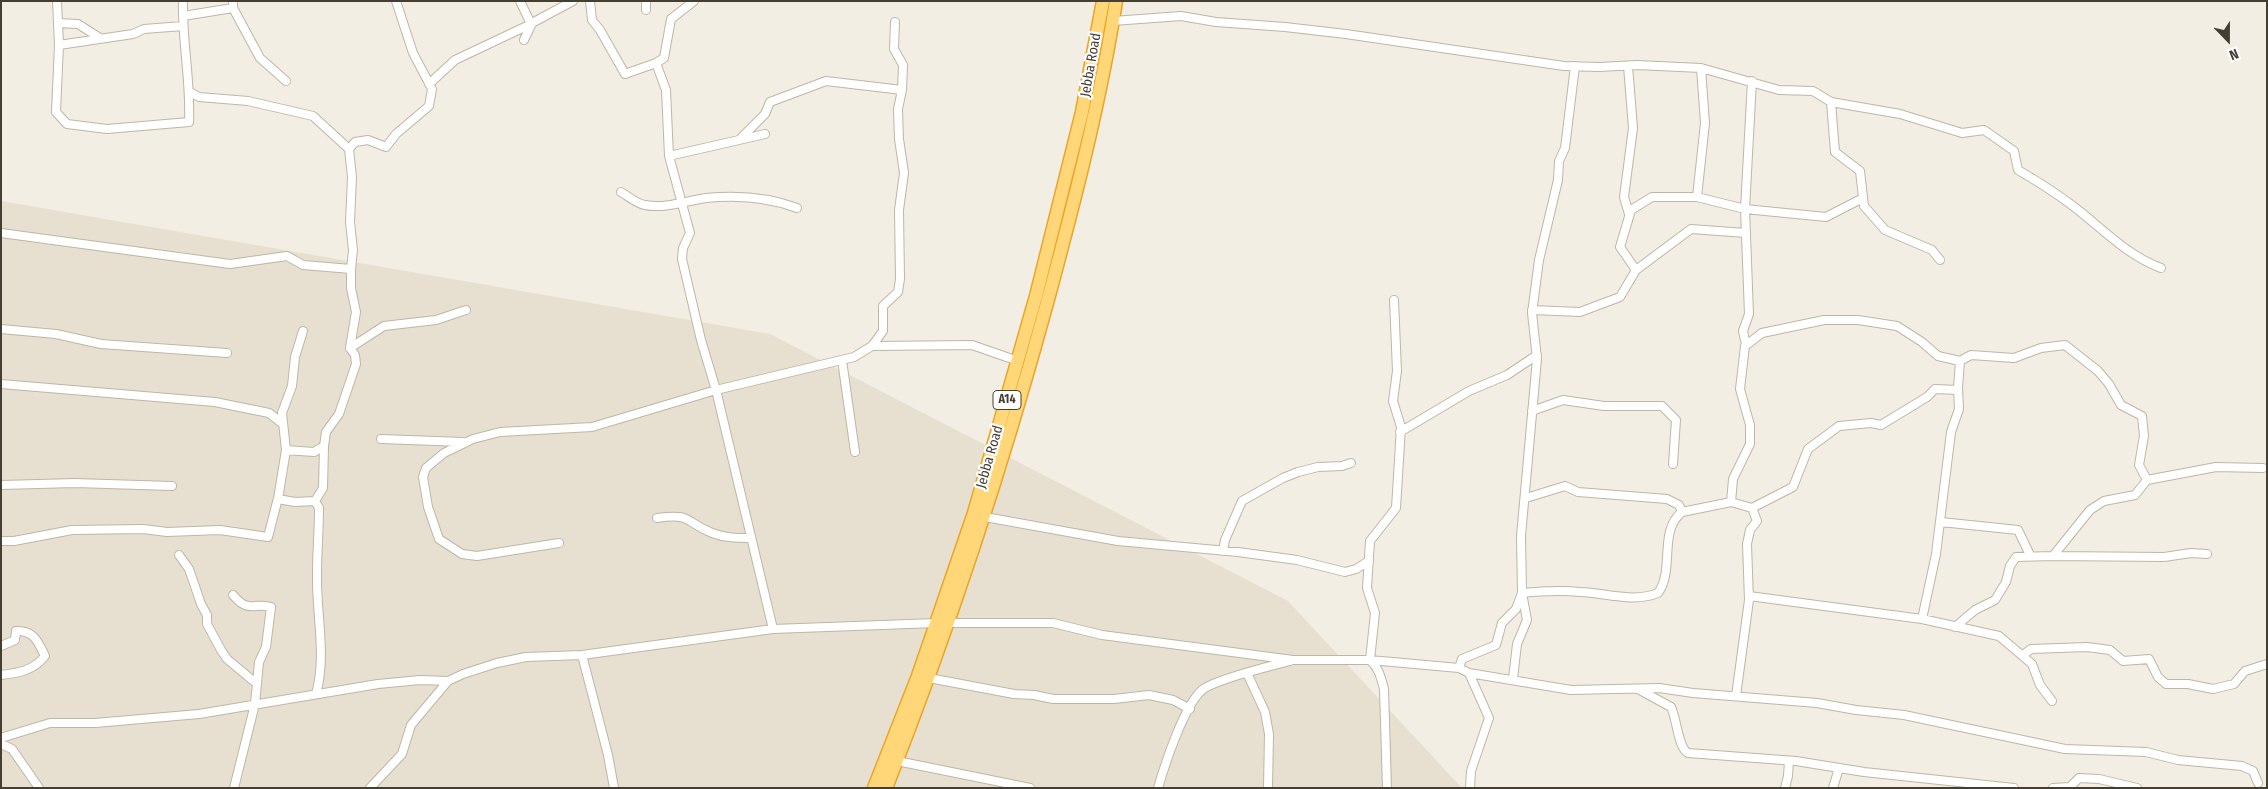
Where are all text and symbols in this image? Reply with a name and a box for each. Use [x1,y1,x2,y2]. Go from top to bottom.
north arrow [2203,15,2253,65]
street label: Jebba Road [1077,32,1105,98]
text: N [2227,45,2241,64]
road number: A14 [993,390,1021,410]
street label: Jebba Road [973,424,1007,490]

